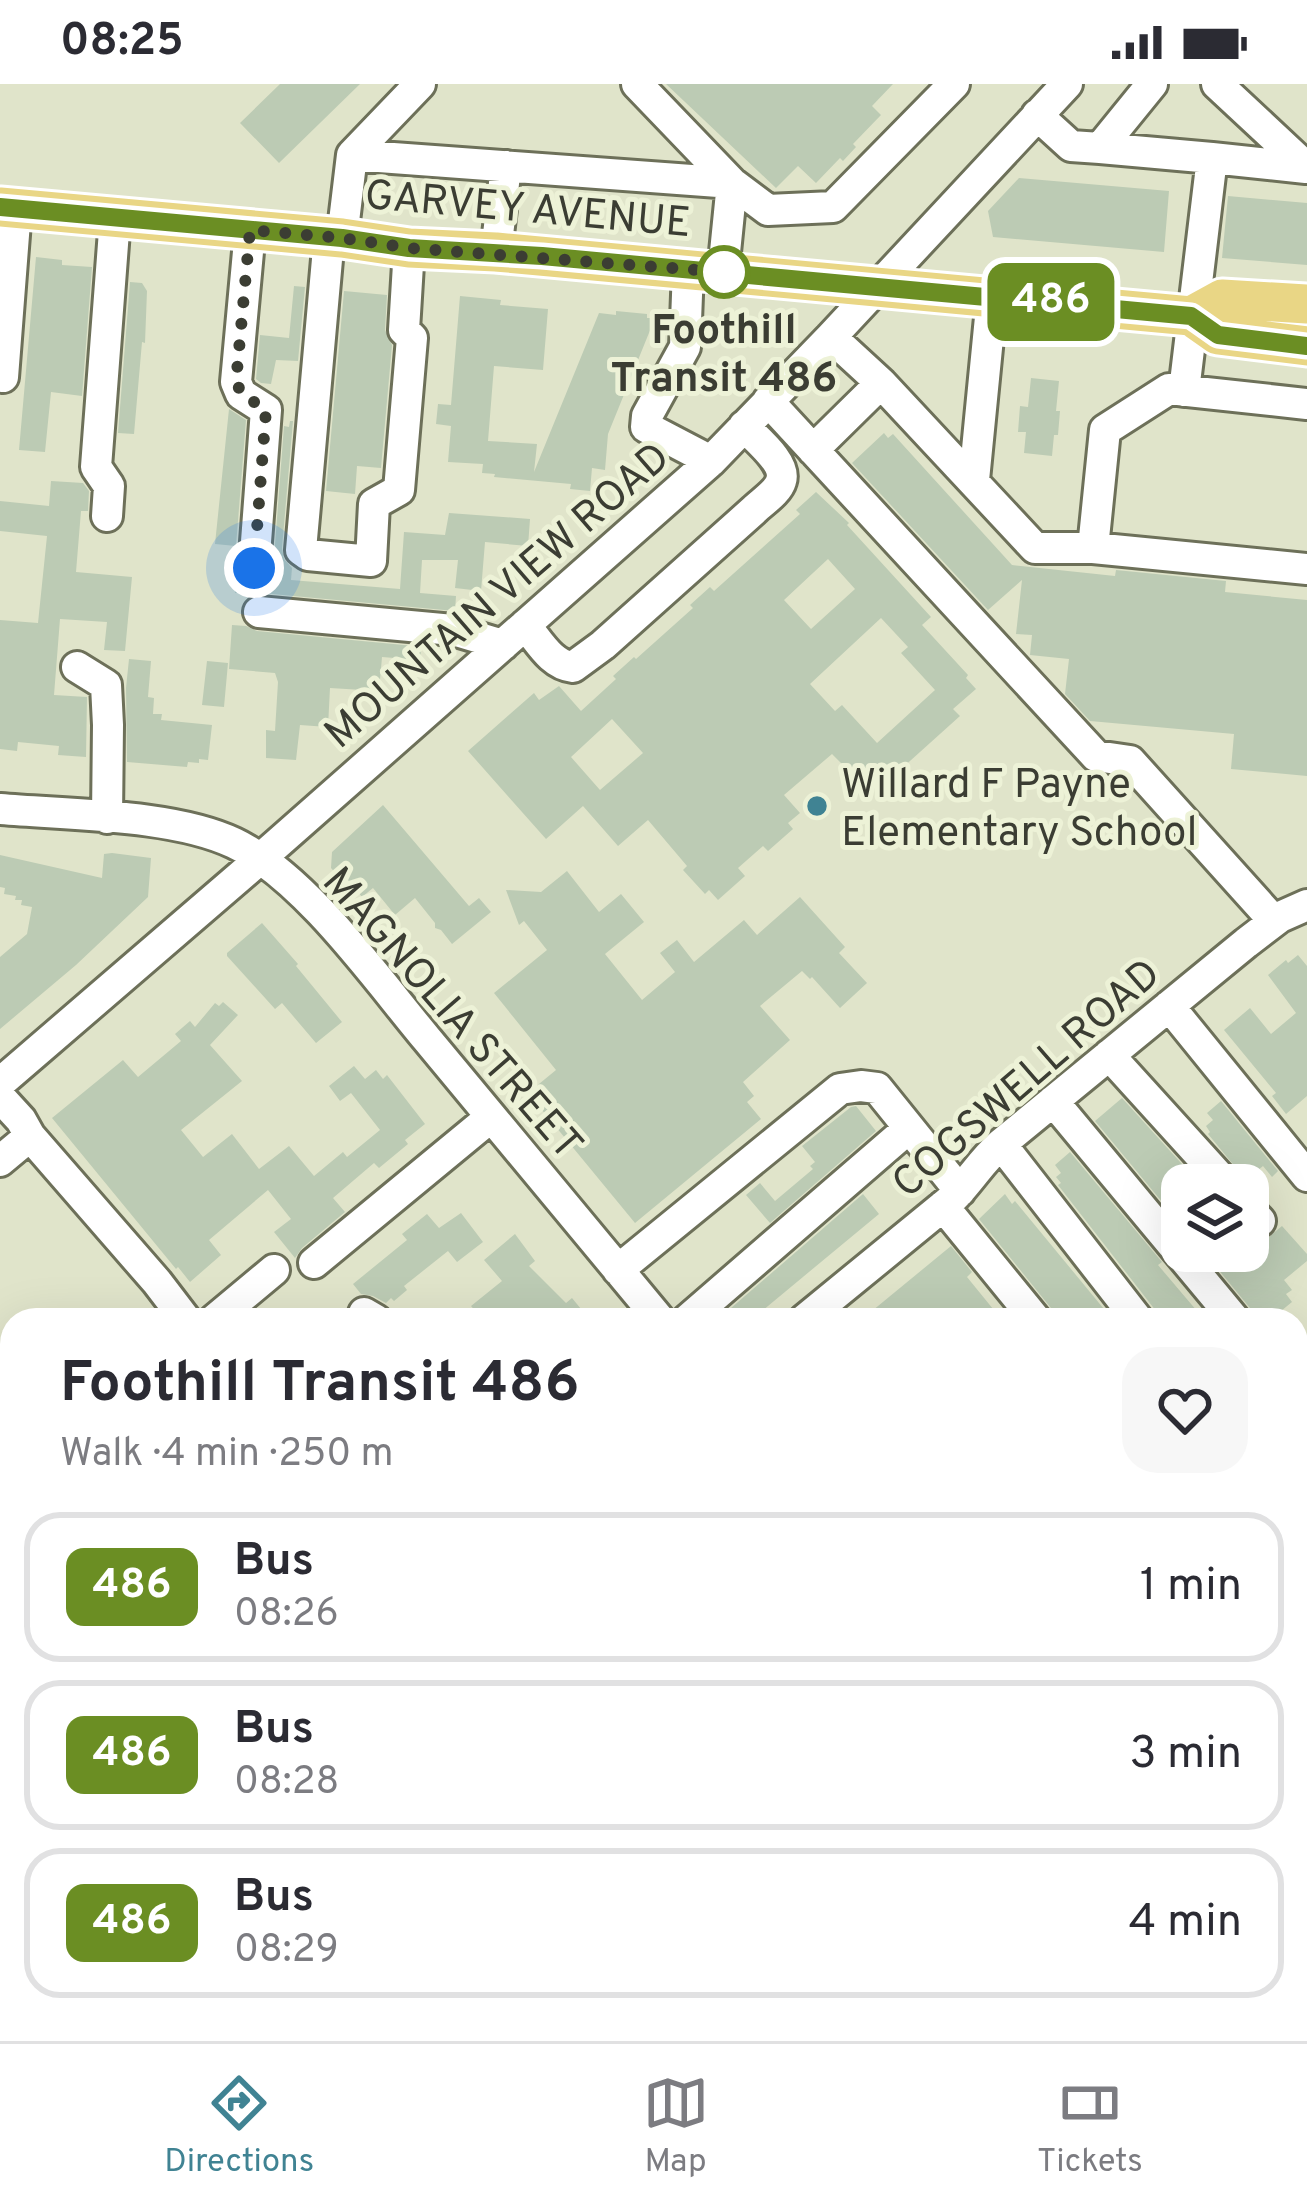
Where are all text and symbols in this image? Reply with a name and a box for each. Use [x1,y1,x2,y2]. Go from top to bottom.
text: 08:25 [60,14,184,71]
street label: GARVEY AVENUE [362,171,693,252]
marker: Foothill Transit 486 [699,247,749,297]
line badge: 486 [982,263,1120,341]
text: 486 [1011,275,1091,328]
place label: Foothill Transit 486 [611,306,837,407]
street label: MOUNTAIN VIEW ROAD [315,433,683,762]
your location [224,538,284,598]
place label: Willard F Payne Elementary School [841,760,1198,861]
marker: Willard F Payne Elementary School [804,793,830,819]
street label: MAGNOLIA STREET [309,858,592,1172]
street label: COGSWELL ROAD [883,949,1173,1211]
map controls [1161,1164,1269,1272]
button: layers [1161,1164,1269,1272]
button: heart [1122,1347,1248,1473]
text: Foothill Transit 486 [60,1350,579,1422]
text: Walk · 4 min · 250 m [60,1431,393,1480]
text: Bus [234,1534,314,1591]
text: 1 min [1140,1559,1242,1616]
text: 486 [92,1560,172,1613]
text: 08:26 [234,1591,339,1640]
text: Bus [234,1702,314,1759]
text: 3 min [1129,1727,1242,1784]
text: 486 [92,1728,172,1781]
text: 08:28 [234,1759,339,1808]
text: Bus [234,1870,314,1927]
text: 4 min [1129,1895,1242,1952]
text: 486 [92,1896,172,1949]
text: 08:29 [234,1927,339,1976]
tab: Directions [164,2070,314,2184]
tab: Map [643,2070,709,2184]
tab: Tickets [1037,2070,1143,2184]

